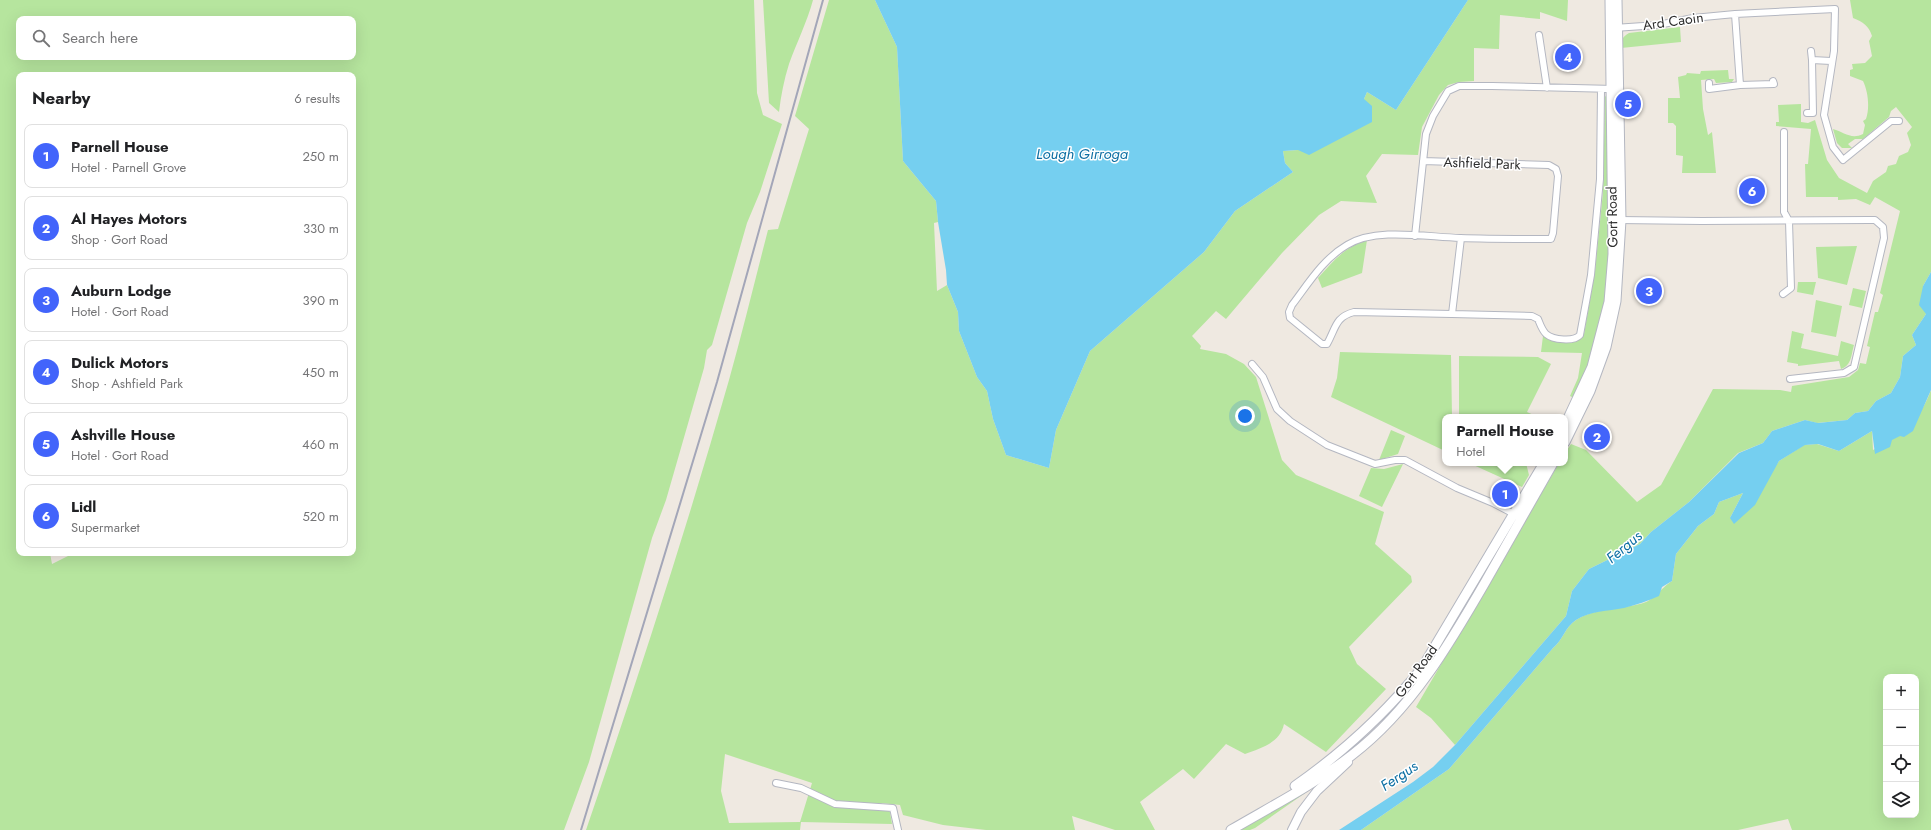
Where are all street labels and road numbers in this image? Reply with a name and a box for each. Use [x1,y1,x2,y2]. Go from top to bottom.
street label: Ard Caoin [1641,7,1705,35]
street label: Ashfield Park [1443,152,1522,174]
street label: Gort Road [1601,186,1623,248]
street label: Gort Road [1390,640,1442,702]

